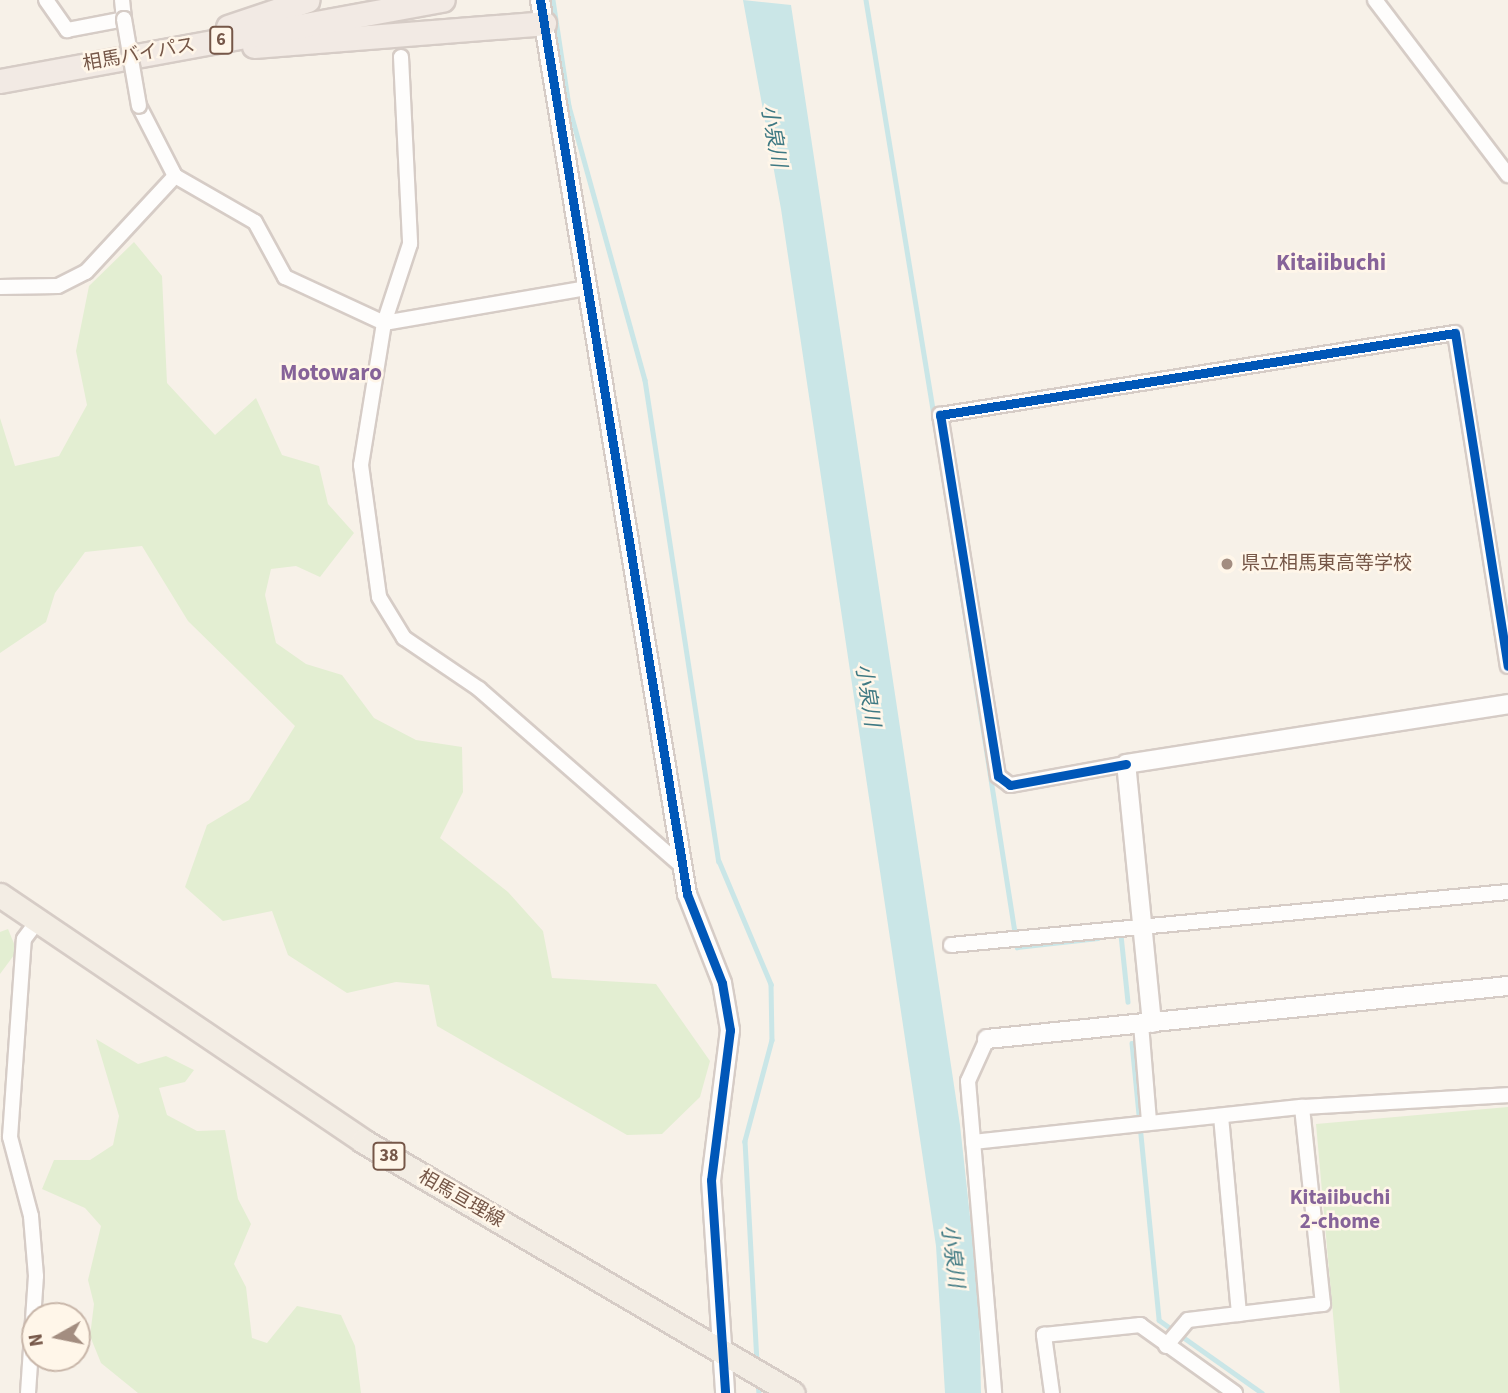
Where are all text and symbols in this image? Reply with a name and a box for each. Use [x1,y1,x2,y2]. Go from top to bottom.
road number: 6 [209,26,233,55]
street label: 相馬バイパス [81,34,197,76]
water label: 小泉川 [756,103,792,169]
district label: Kitaiibuchi [1276,249,1386,277]
district label: Motowaro [280,359,382,387]
place label: 県立相馬東高等学校 [1241,553,1412,575]
marker: 県立相馬東高等学校 [1219,556,1235,572]
water label: 小泉川 [851,662,885,728]
road number: 38 [372,1142,406,1170]
street label: 相馬亘理線 [414,1165,508,1233]
district label: Kitaiibuchi 2-chome [1290,1184,1390,1234]
water label: 小泉川 [937,1223,969,1289]
north arrow [21,1302,91,1372]
text: N [22,1332,51,1348]

